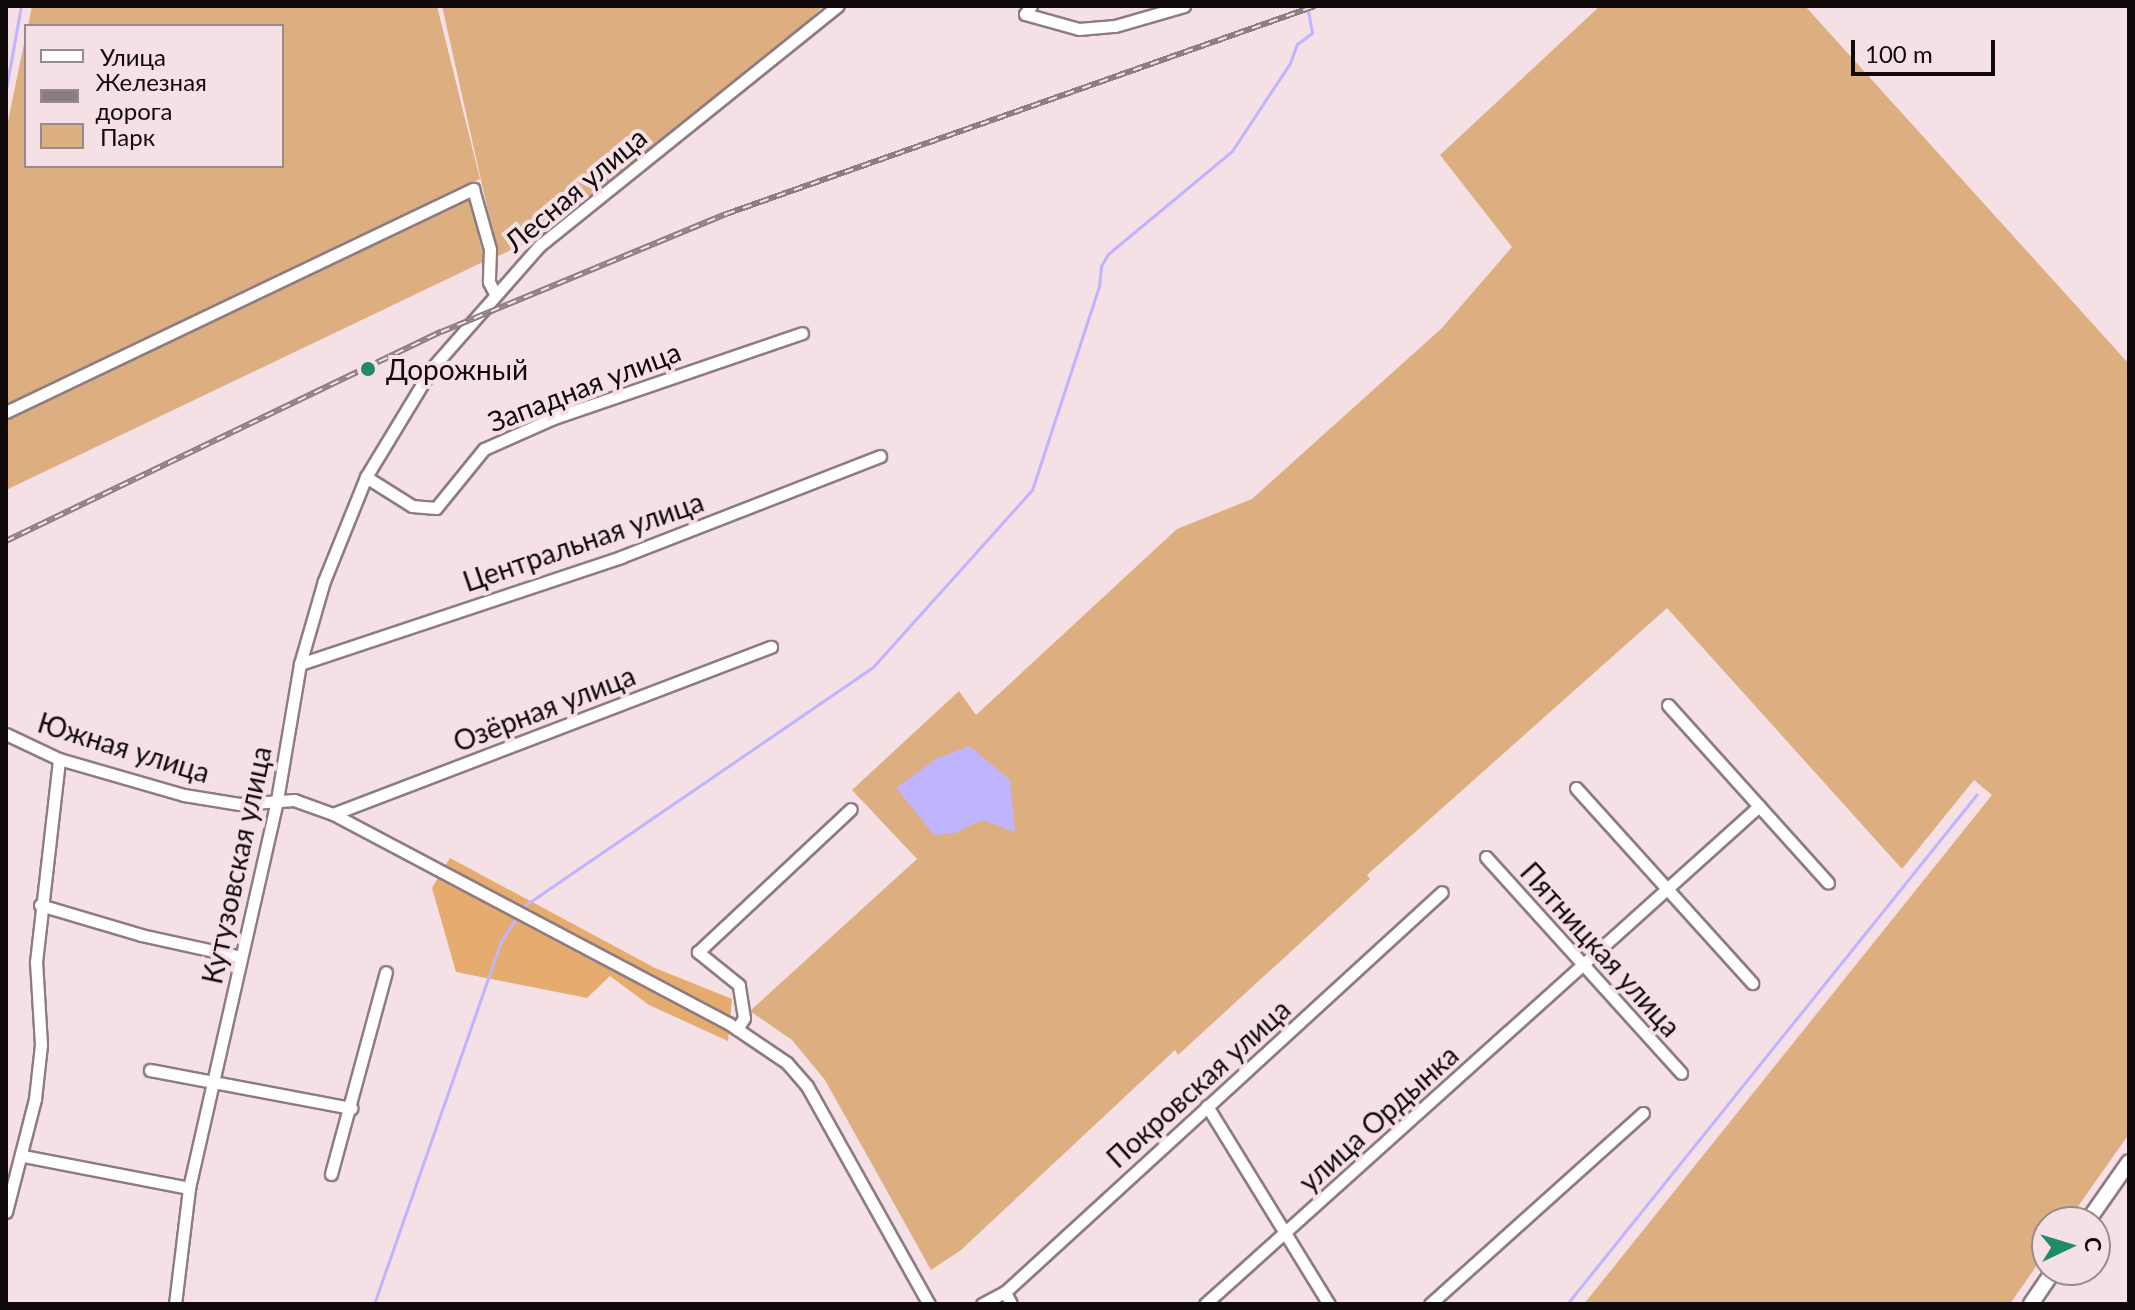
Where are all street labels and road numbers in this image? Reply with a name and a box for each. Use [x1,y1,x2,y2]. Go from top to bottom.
street label: Лесная улица [497,120,653,258]
street label: Западная улица [483,334,685,438]
street label: Центральная улица [458,484,708,598]
street label: Озёрная улица [448,658,640,758]
street label: Южная улица [34,705,214,789]
street label: Кутузовская улица [194,743,278,987]
street label: Пятницкая улица [1514,855,1688,1043]
street label: Покровская улица [1099,992,1297,1174]
street label: улица Ордынка [1291,1038,1465,1198]

